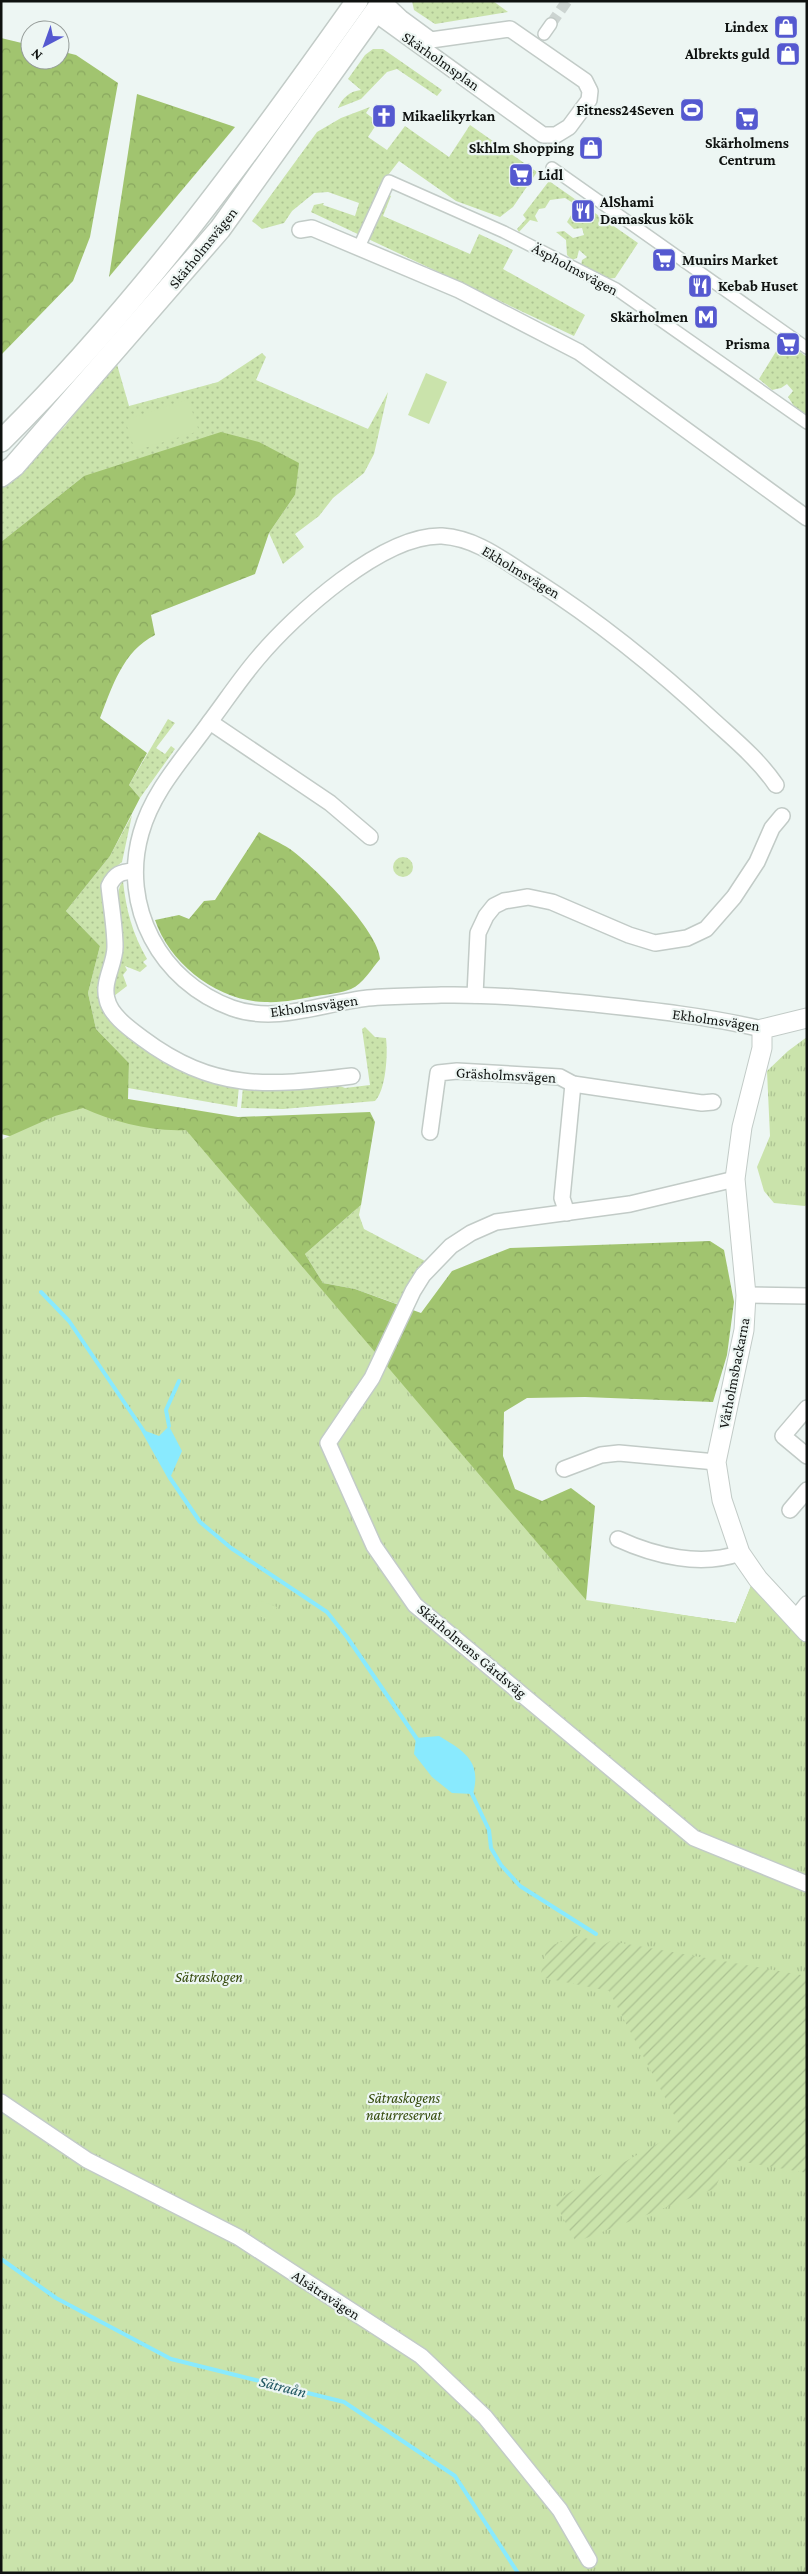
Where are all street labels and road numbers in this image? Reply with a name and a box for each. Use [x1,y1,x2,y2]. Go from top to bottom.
street label: Skärholmsplan [399,29,483,94]
street label: Skärholmsvägen [166,204,241,292]
street label: Äspholmsvägen [529,240,621,299]
street label: Ekholmsvägen [479,542,563,602]
street label: Ekholmsvägen [269,992,359,1021]
street label: Ekholmsvägen [671,1006,761,1035]
street label: Gräsholmsvägen [455,1064,556,1087]
street label: Vårholmsbackarna [715,1316,753,1430]
street label: Skärholmens Gårdsväg [414,1601,530,1702]
street label: Alsätravägen [288,2267,363,2324]

